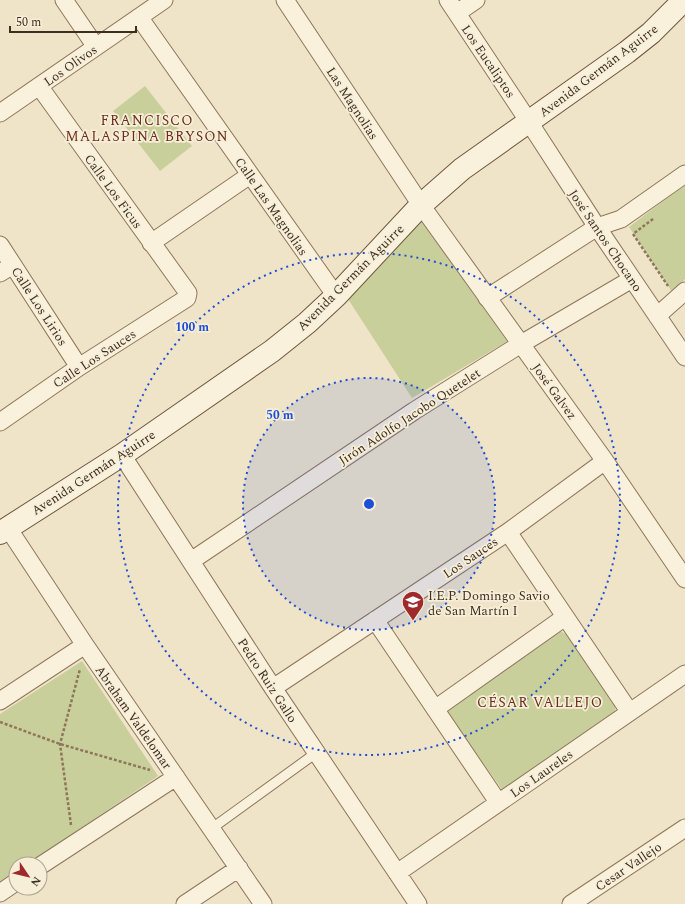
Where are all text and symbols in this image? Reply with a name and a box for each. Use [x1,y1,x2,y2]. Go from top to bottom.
scale bar [10,8,136,34]
text: 50 m [16,13,41,32]
street label: Avenida Germán Aguirre [535,19,662,122]
street label: Los Eucaliptos [456,21,520,102]
street label: Los Olivos [40,40,101,92]
street label: Las Magnolias [321,63,383,144]
district label: FRANCISCO MALASPINA BRYSON [65,110,229,147]
street label: Calle Los Ficus [79,150,147,233]
street label: Calle Las Magnolias [230,153,313,260]
street label: José Santos Chocano [563,185,647,296]
street label: Avenida Germán Aguirre [293,220,409,336]
street label: Calle Los Lirios [6,263,72,350]
text: 100 m [175,318,209,337]
street label: Calle Los Sauces [49,324,140,393]
street label: José Galvez [527,359,582,424]
street label: Jirón Adolfo Jacobo Quetelet [335,363,485,470]
text: 50 m [266,406,294,425]
street label: Avenida Germán Aguirre [28,425,160,521]
centre of rings [362,497,376,511]
street label: Los Sauces [439,532,502,584]
place label: I.E.P. Domingo Savio de San Martín I [428,586,550,621]
school or university icon: I.E.P. Domingo Savio de San Martín I [400,589,426,622]
street label: Pedro Ruiz Gallo [232,634,302,727]
street label: Abraham Valdelomar [90,662,177,774]
district label: CÉSAR VALLEJO [477,692,603,713]
street label: Los Laureles [506,745,577,803]
street label: Cesar Vallejo [591,837,666,896]
north arrow [8,856,48,896]
text: N [26,873,45,890]

